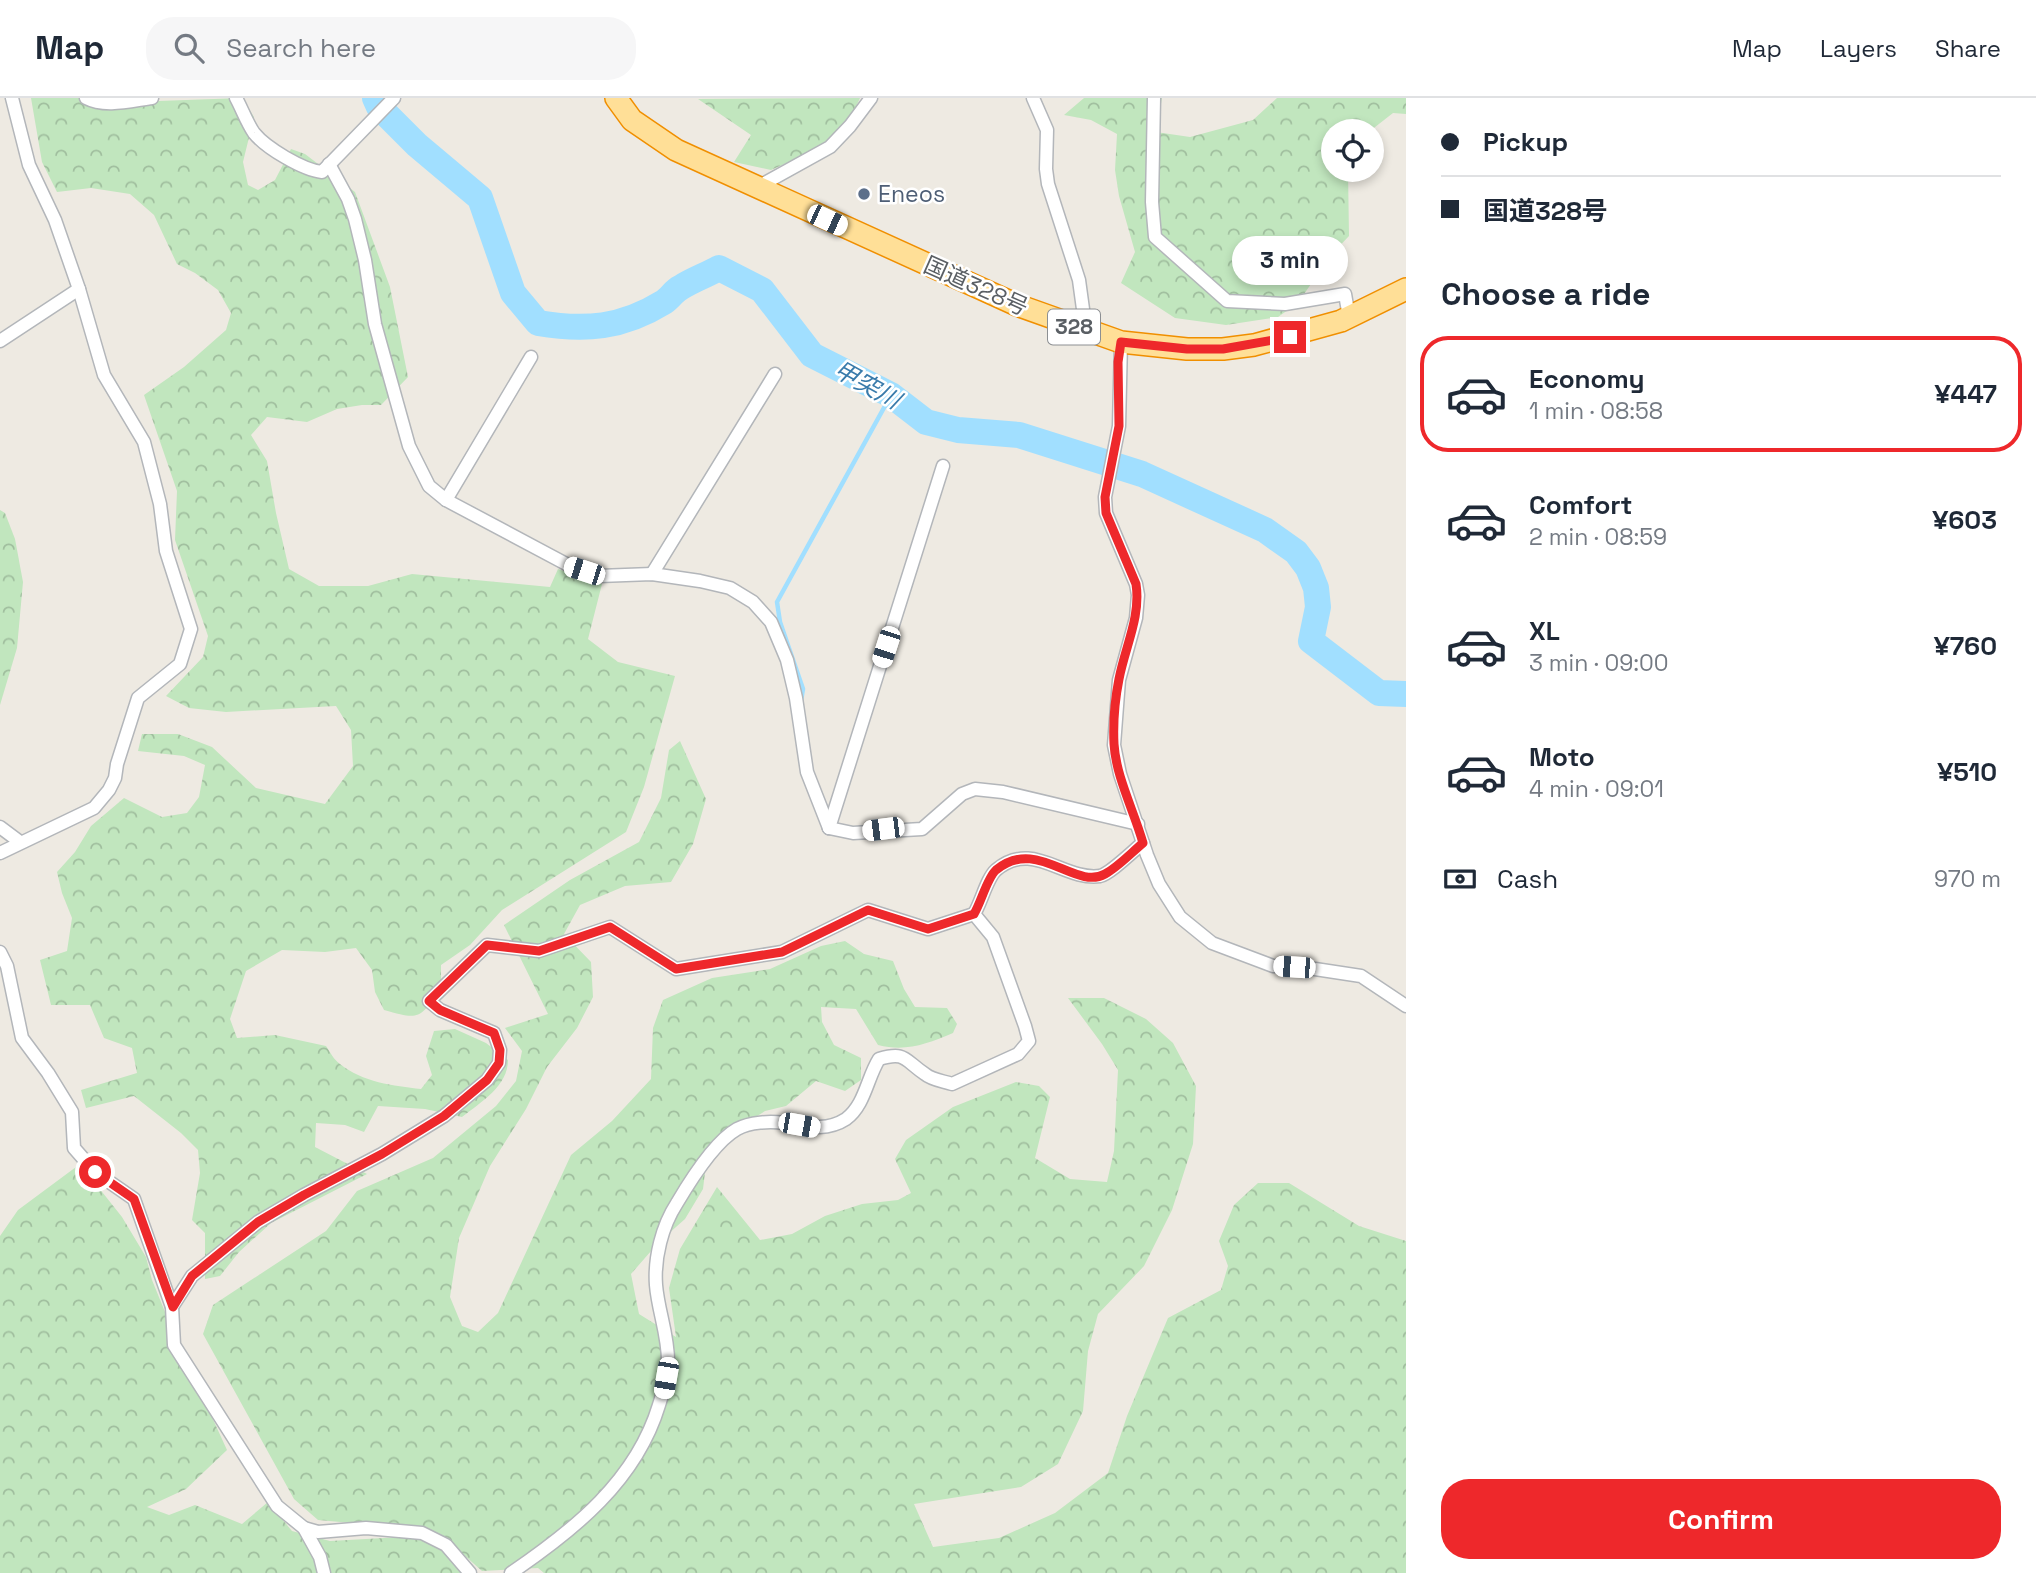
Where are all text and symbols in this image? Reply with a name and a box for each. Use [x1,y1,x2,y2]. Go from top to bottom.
search box [146,17,636,80]
text: Map [35,27,104,69]
icon: search [170,29,208,67]
text: Search here [226,31,376,65]
text: Map [1732,33,1782,64]
text: Layers [1820,33,1897,64]
text: Share [1935,33,2001,64]
map controls [1321,119,1384,182]
button: locate [1321,119,1384,182]
text: Pickup [1483,125,1568,159]
place label: Eneos [878,179,945,209]
marker: Eneos [856,186,872,202]
text: 国道328号 [1483,194,1608,228]
car [804,202,851,238]
callout: 3 min [1232,236,1348,285]
text: 3 min [1260,245,1320,275]
street label: 国道328号 [919,250,1033,322]
text: Choose a ride [1441,274,1651,314]
road number: 328 [1048,310,1100,344]
route end [1274,321,1306,353]
water label: 甲突川 [828,354,909,417]
text: Economy [1529,362,1645,396]
icon: car [1445,363,1508,426]
text: ¥447 [1934,377,1997,411]
text: 1 min · 08:58 [1529,396,1663,426]
text: Comfort [1529,488,1632,522]
icon: car [1445,489,1508,552]
text: ¥603 [1932,503,1997,537]
text: 2 min · 08:59 [1529,522,1667,552]
car [561,555,608,587]
text: XL [1529,614,1560,648]
icon: car [1445,615,1508,678]
car [870,624,903,670]
text: ¥760 [1934,629,1997,663]
text: 3 min · 09:00 [1529,648,1669,678]
text: Moto [1529,740,1595,774]
icon: car [1445,741,1508,804]
text: ¥510 [1937,755,1997,789]
text: 4 min · 09:01 [1529,774,1664,804]
car [861,816,906,842]
icon: cash [1441,860,1479,898]
text: Cash [1497,862,1558,896]
text: 970 m [1934,864,2001,894]
car [1273,955,1316,979]
car [777,1111,822,1139]
route start [79,1156,111,1188]
car [653,1355,680,1401]
button: Confirm [1441,1479,2001,1559]

